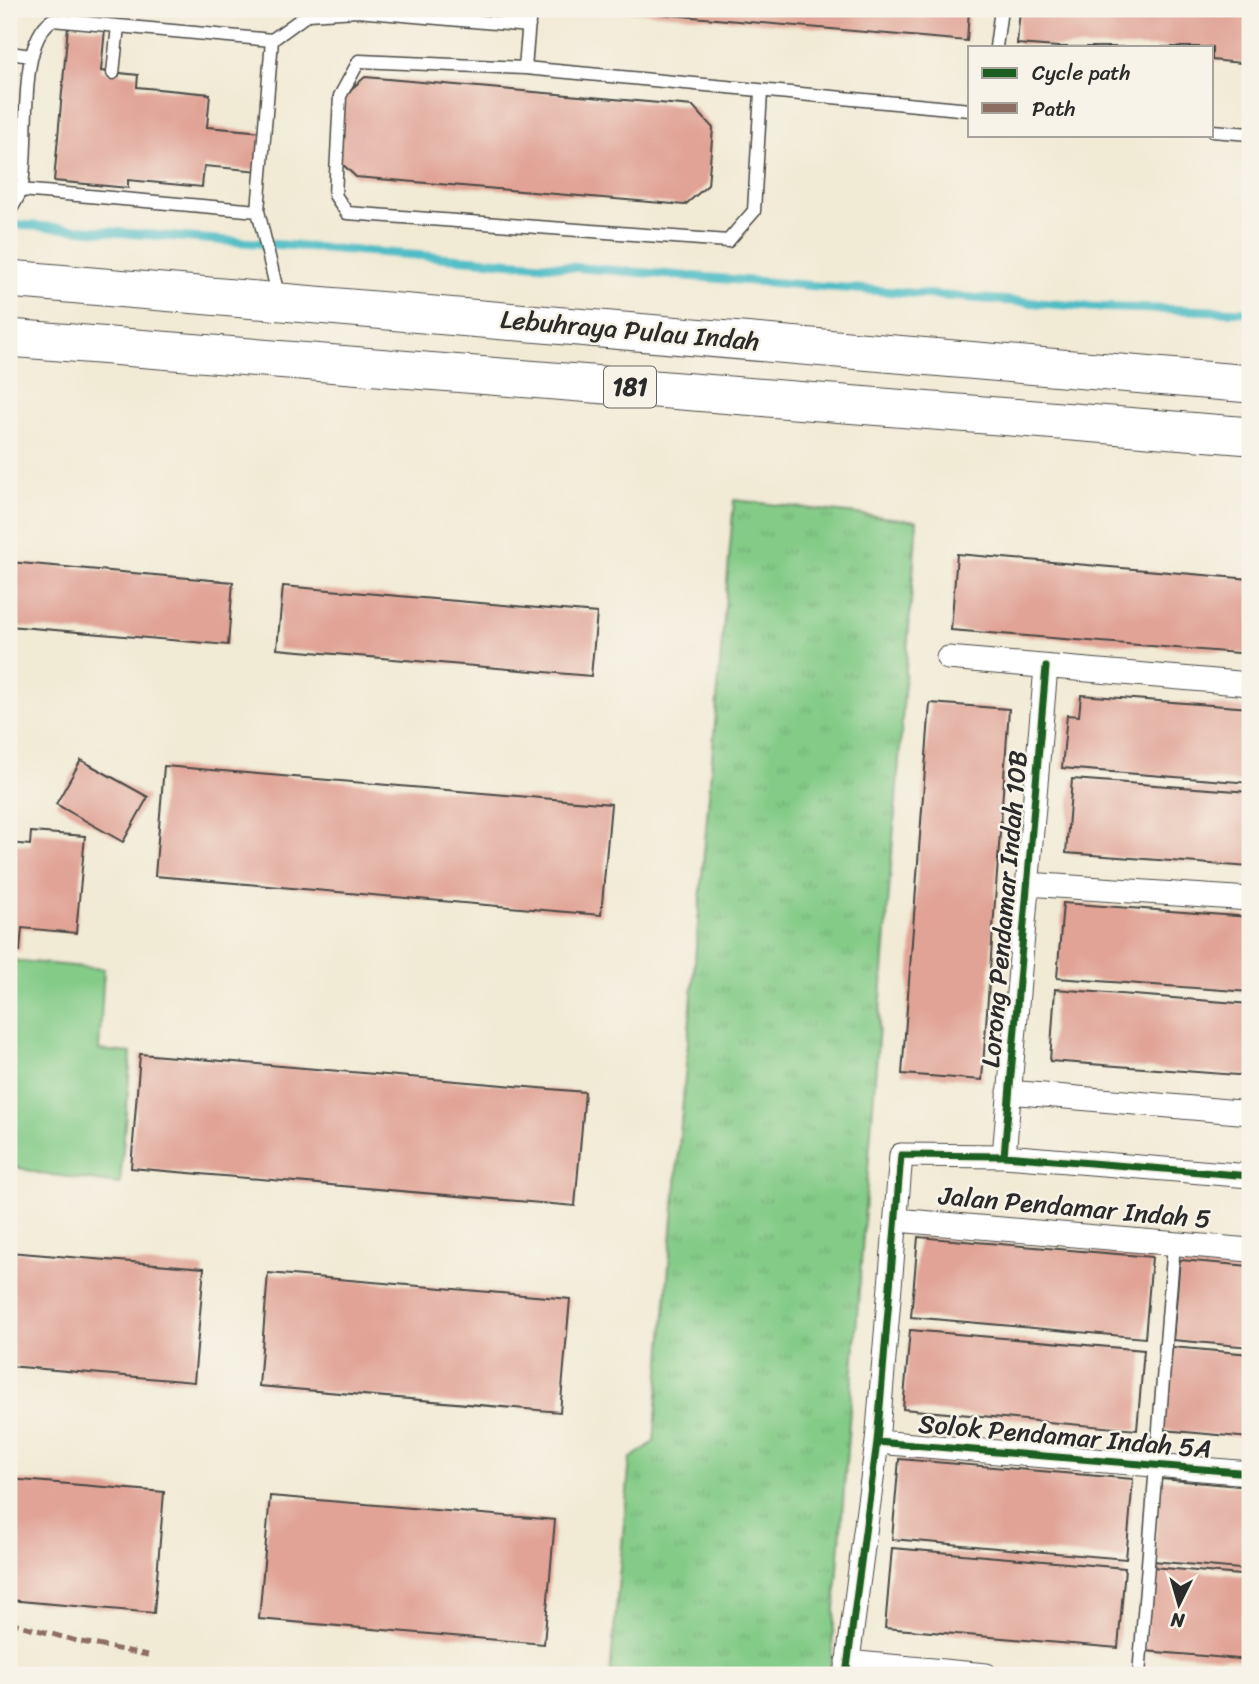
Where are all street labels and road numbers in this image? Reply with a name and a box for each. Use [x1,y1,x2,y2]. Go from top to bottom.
street label: Lebuhraya Pulau Indah [499,296,761,364]
road number: 181 [604,366,656,408]
street label: Lorong Pendamar Indah 10B [967,749,1041,1069]
street label: Jalan Pendamar Indah 5 [936,1172,1213,1242]
street label: Solok Pendamar Indah 5A [916,1400,1214,1472]

